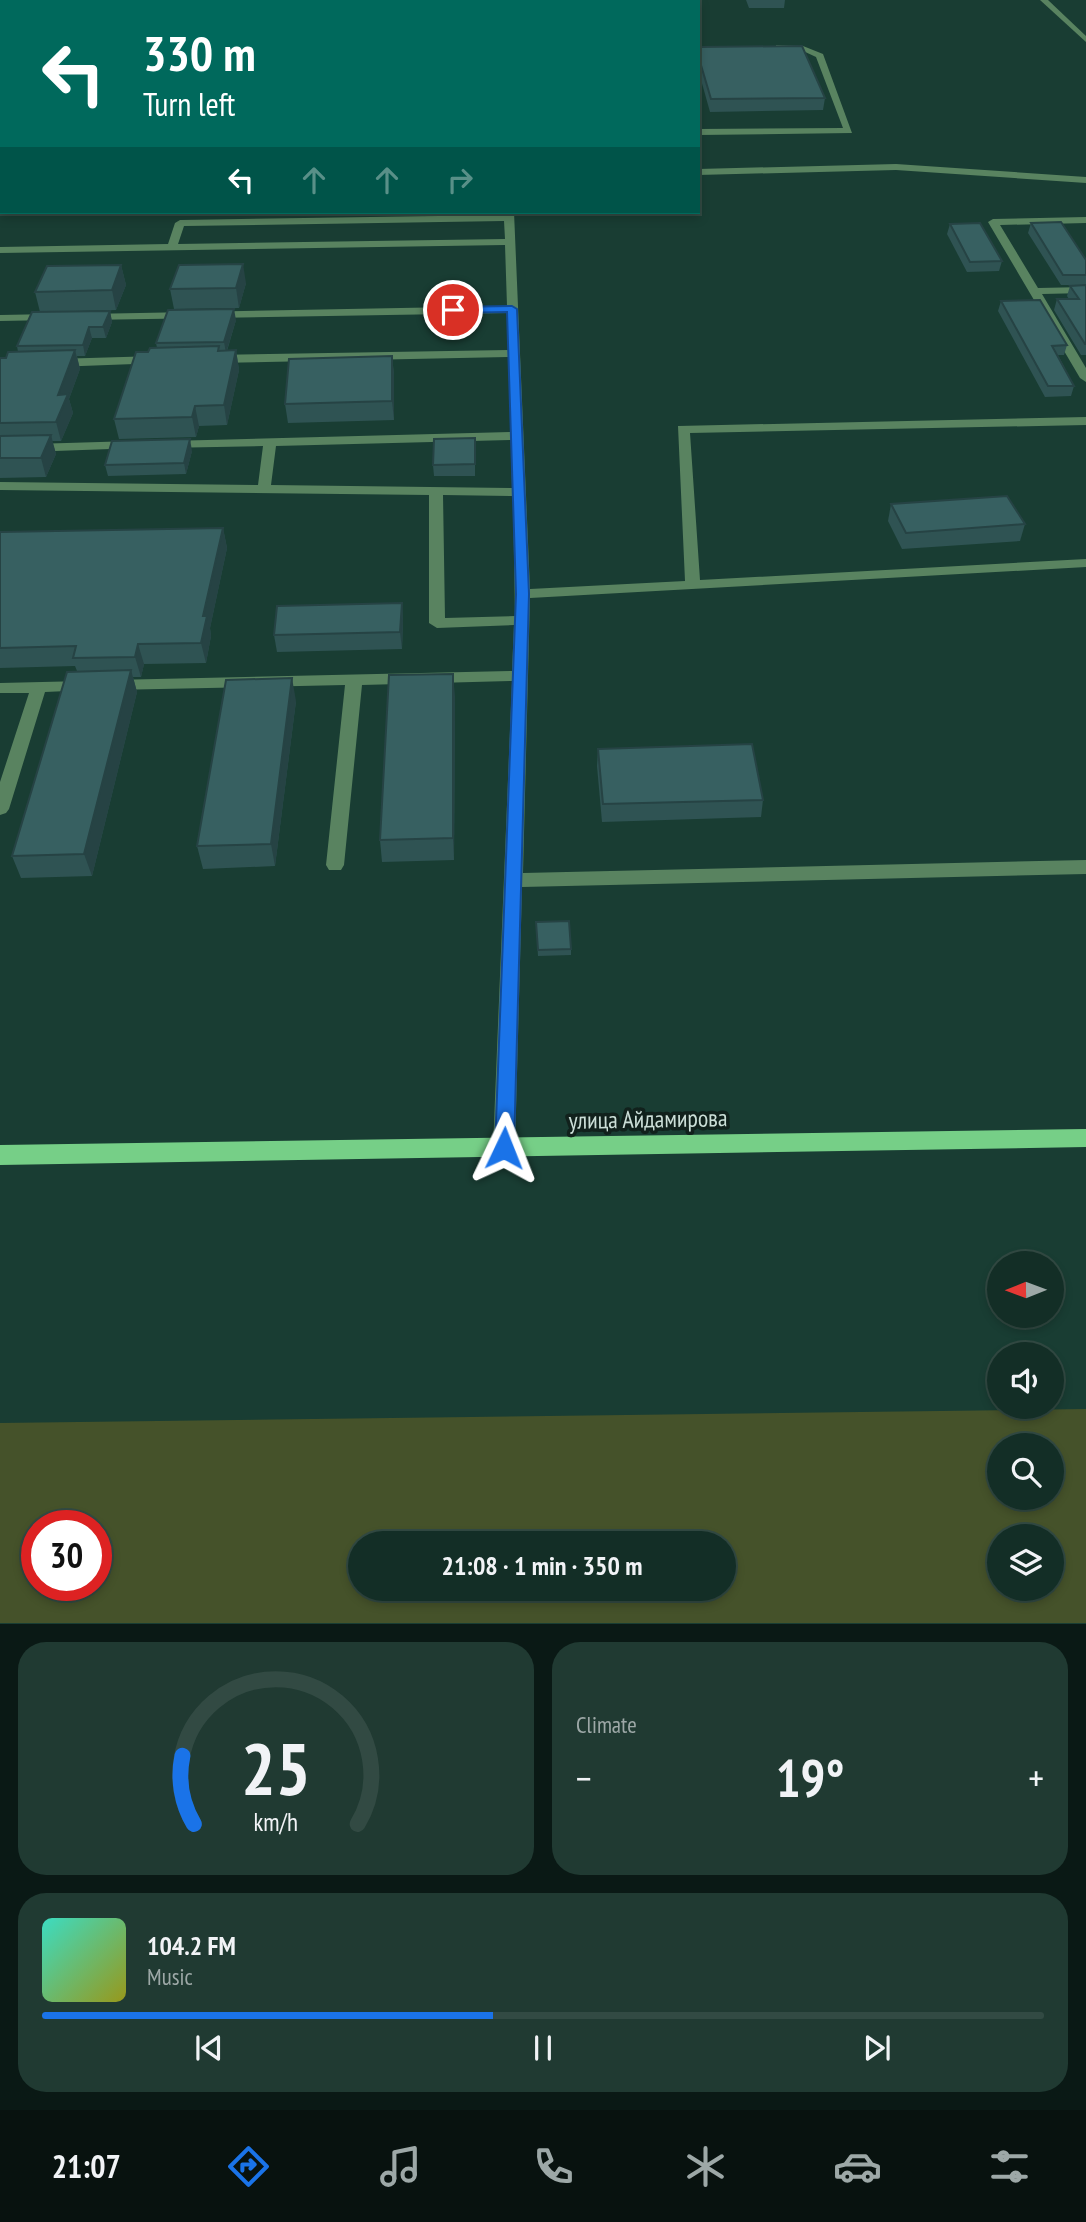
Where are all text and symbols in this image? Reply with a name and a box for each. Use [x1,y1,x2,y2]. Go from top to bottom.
text: 330 m [143,21,256,85]
icon: left [28,28,119,119]
text: Turn left [143,83,235,125]
icon: left [222,161,260,199]
icon: ahead [295,161,333,199]
icon: ahead [368,161,406,199]
icon: right [441,161,479,199]
pin [423,280,483,340]
icon: arrive [434,291,472,329]
street label: улица Айдамирова [568,1102,728,1136]
position arrow [467,1111,541,1185]
north arrow [987,1251,1064,1328]
map controls [987,1251,1064,1601]
button: sound [987,1342,1064,1419]
button: search [987,1433,1064,1510]
speed limit sign: 30 [21,1510,112,1601]
button: layers [987,1524,1064,1601]
text: 21:08 · 1 min · 350 m [442,1549,642,1582]
text: Climate [576,1710,637,1739]
text: 25 [241,1721,311,1815]
text: 19° [776,1744,844,1811]
text: − [576,1753,592,1802]
text: + [1028,1753,1044,1802]
text: km/h [254,1806,298,1838]
text: 104.2 FM [147,1929,236,1962]
text: Music [147,1962,193,1991]
icon: previous [190,2029,228,2067]
icon: pause [524,2029,562,2067]
icon: next [858,2029,896,2067]
icon: directions [224,2142,273,2191]
icon: music [376,2142,425,2191]
icon: phone [529,2142,578,2191]
icon: climate [681,2142,730,2191]
icon: car [833,2142,882,2191]
icon: filters [985,2142,1034,2191]
text: 21:07 [52,2145,121,2187]

